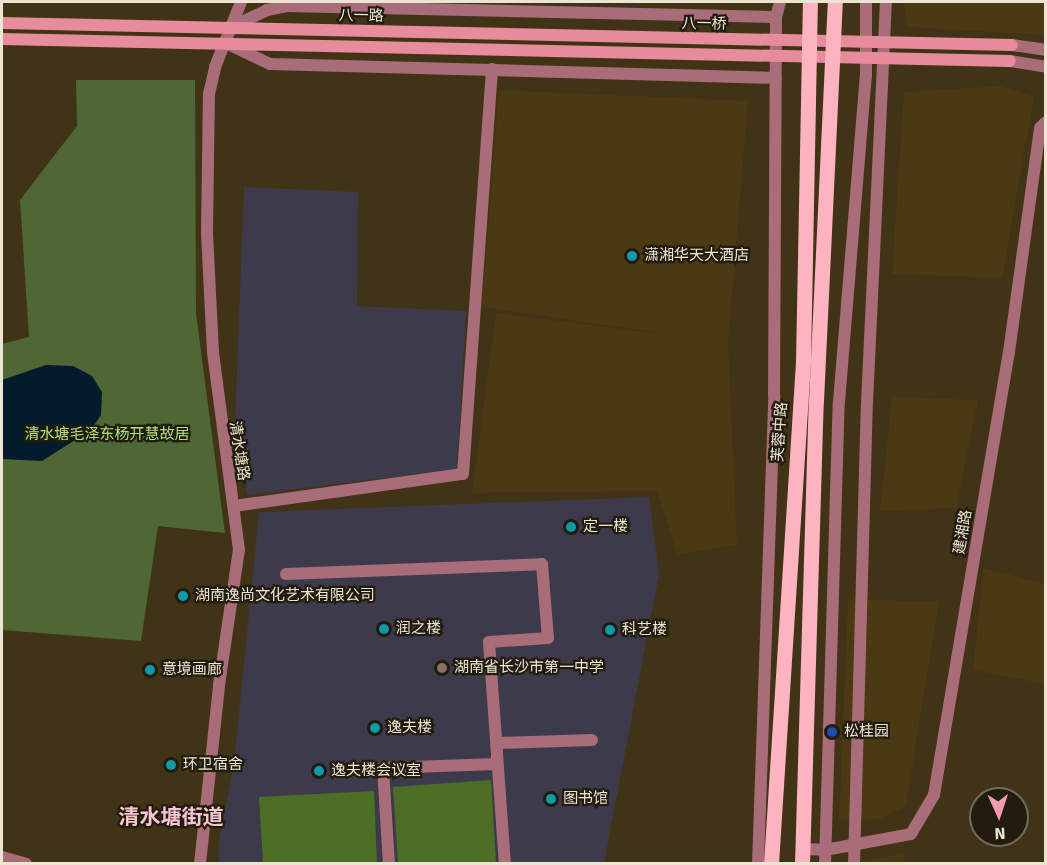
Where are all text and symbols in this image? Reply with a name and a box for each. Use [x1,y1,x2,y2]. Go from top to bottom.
street label: 八一路 [338,7,384,25]
street label: 八一桥 [681,15,727,33]
place label: 潇湘华天大酒店 [644,247,749,265]
marker: 潇湘华天大酒店 [625,249,639,263]
street label: 芙蓉中路 [769,401,791,463]
street label: 清水塘路 [225,420,253,482]
park label: 清水塘毛泽东杨开慧故居 [25,426,189,444]
street label: 建湘路 [950,508,976,556]
place label: 定一楼 [583,518,628,536]
marker: 定一楼 [564,520,578,534]
place label: 湖南逸尚文化艺术有限公司 [195,587,375,605]
marker: 湖南逸尚文化艺术有限公司 [176,589,190,603]
place label: 润之楼 [396,620,441,638]
place label: 科艺楼 [622,621,667,639]
marker: 润之楼 [377,622,391,636]
marker: 科艺楼 [603,623,617,637]
place label: 湖南省长沙市第一中学 [454,659,604,677]
place label: 意境画廊 [162,661,222,679]
marker: 湖南省长沙市第一中学 [435,661,449,675]
marker: 意境画廊 [143,663,157,677]
place label: 逸夫楼 [387,719,432,737]
marker: 逸夫楼 [368,721,382,735]
place label: 松桂园 [844,723,889,741]
marker: 松桂园 [825,725,839,739]
place label: 环卫宿舍 [183,756,243,774]
marker: 环卫宿舍 [164,758,178,772]
place label: 逸夫楼会议室 [331,762,421,780]
marker: 逸夫楼会议室 [312,764,326,778]
north arrow [969,787,1029,847]
place label: 图书馆 [563,790,608,808]
marker: 图书馆 [544,792,558,806]
district label: 清水塘街道 [119,804,223,830]
text: N [994,823,1006,843]

